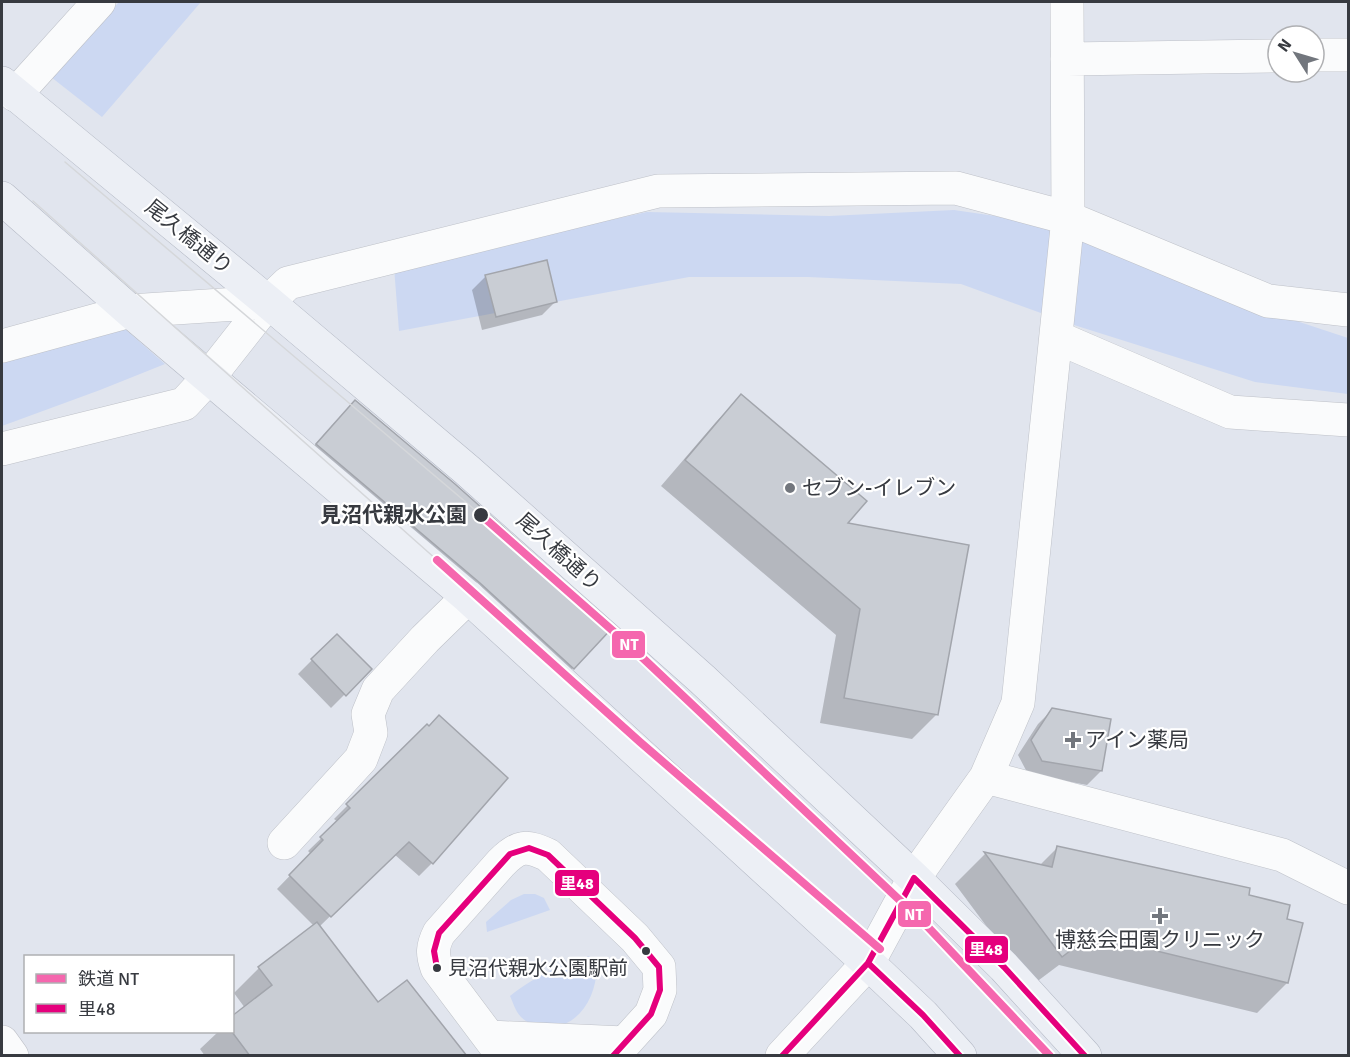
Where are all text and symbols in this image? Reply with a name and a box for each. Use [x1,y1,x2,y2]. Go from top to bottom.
north arrow [1266,24,1326,84]
text: N [1273,35,1296,56]
street label: 尾久橋通り [140,194,238,280]
place label: セブン-イレブン [802,475,956,501]
marker: セブン-イレブン [783,481,797,495]
place label: 見沼代親水公園 [320,502,467,528]
marker: 見沼代親水公園 [472,506,490,524]
street label: 尾久橋通り [511,507,607,597]
line badge: NT [611,630,646,659]
text: NT [619,635,639,655]
place label: アイン薬局 [1085,727,1189,753]
marker: アイン薬局 [1066,733,1080,747]
line badge: 里48 [554,869,600,897]
text: 里48 [560,874,594,894]
line badge: NT [897,900,932,928]
text: NT [904,905,924,925]
marker: 博慈会田園クリニック [1151,907,1169,925]
place label: 博慈会田園クリニック [1055,927,1265,953]
line badge: 里48 [964,935,1009,964]
text: 里48 [969,940,1003,960]
unlabelled marker [640,945,652,957]
legend [24,955,234,1033]
place label: 見沼代親水公園駅前 [448,956,628,981]
marker: 見沼代親水公園駅前 [431,962,443,974]
text: 鉄道 NT [78,968,139,990]
text: 里48 [78,998,115,1020]

